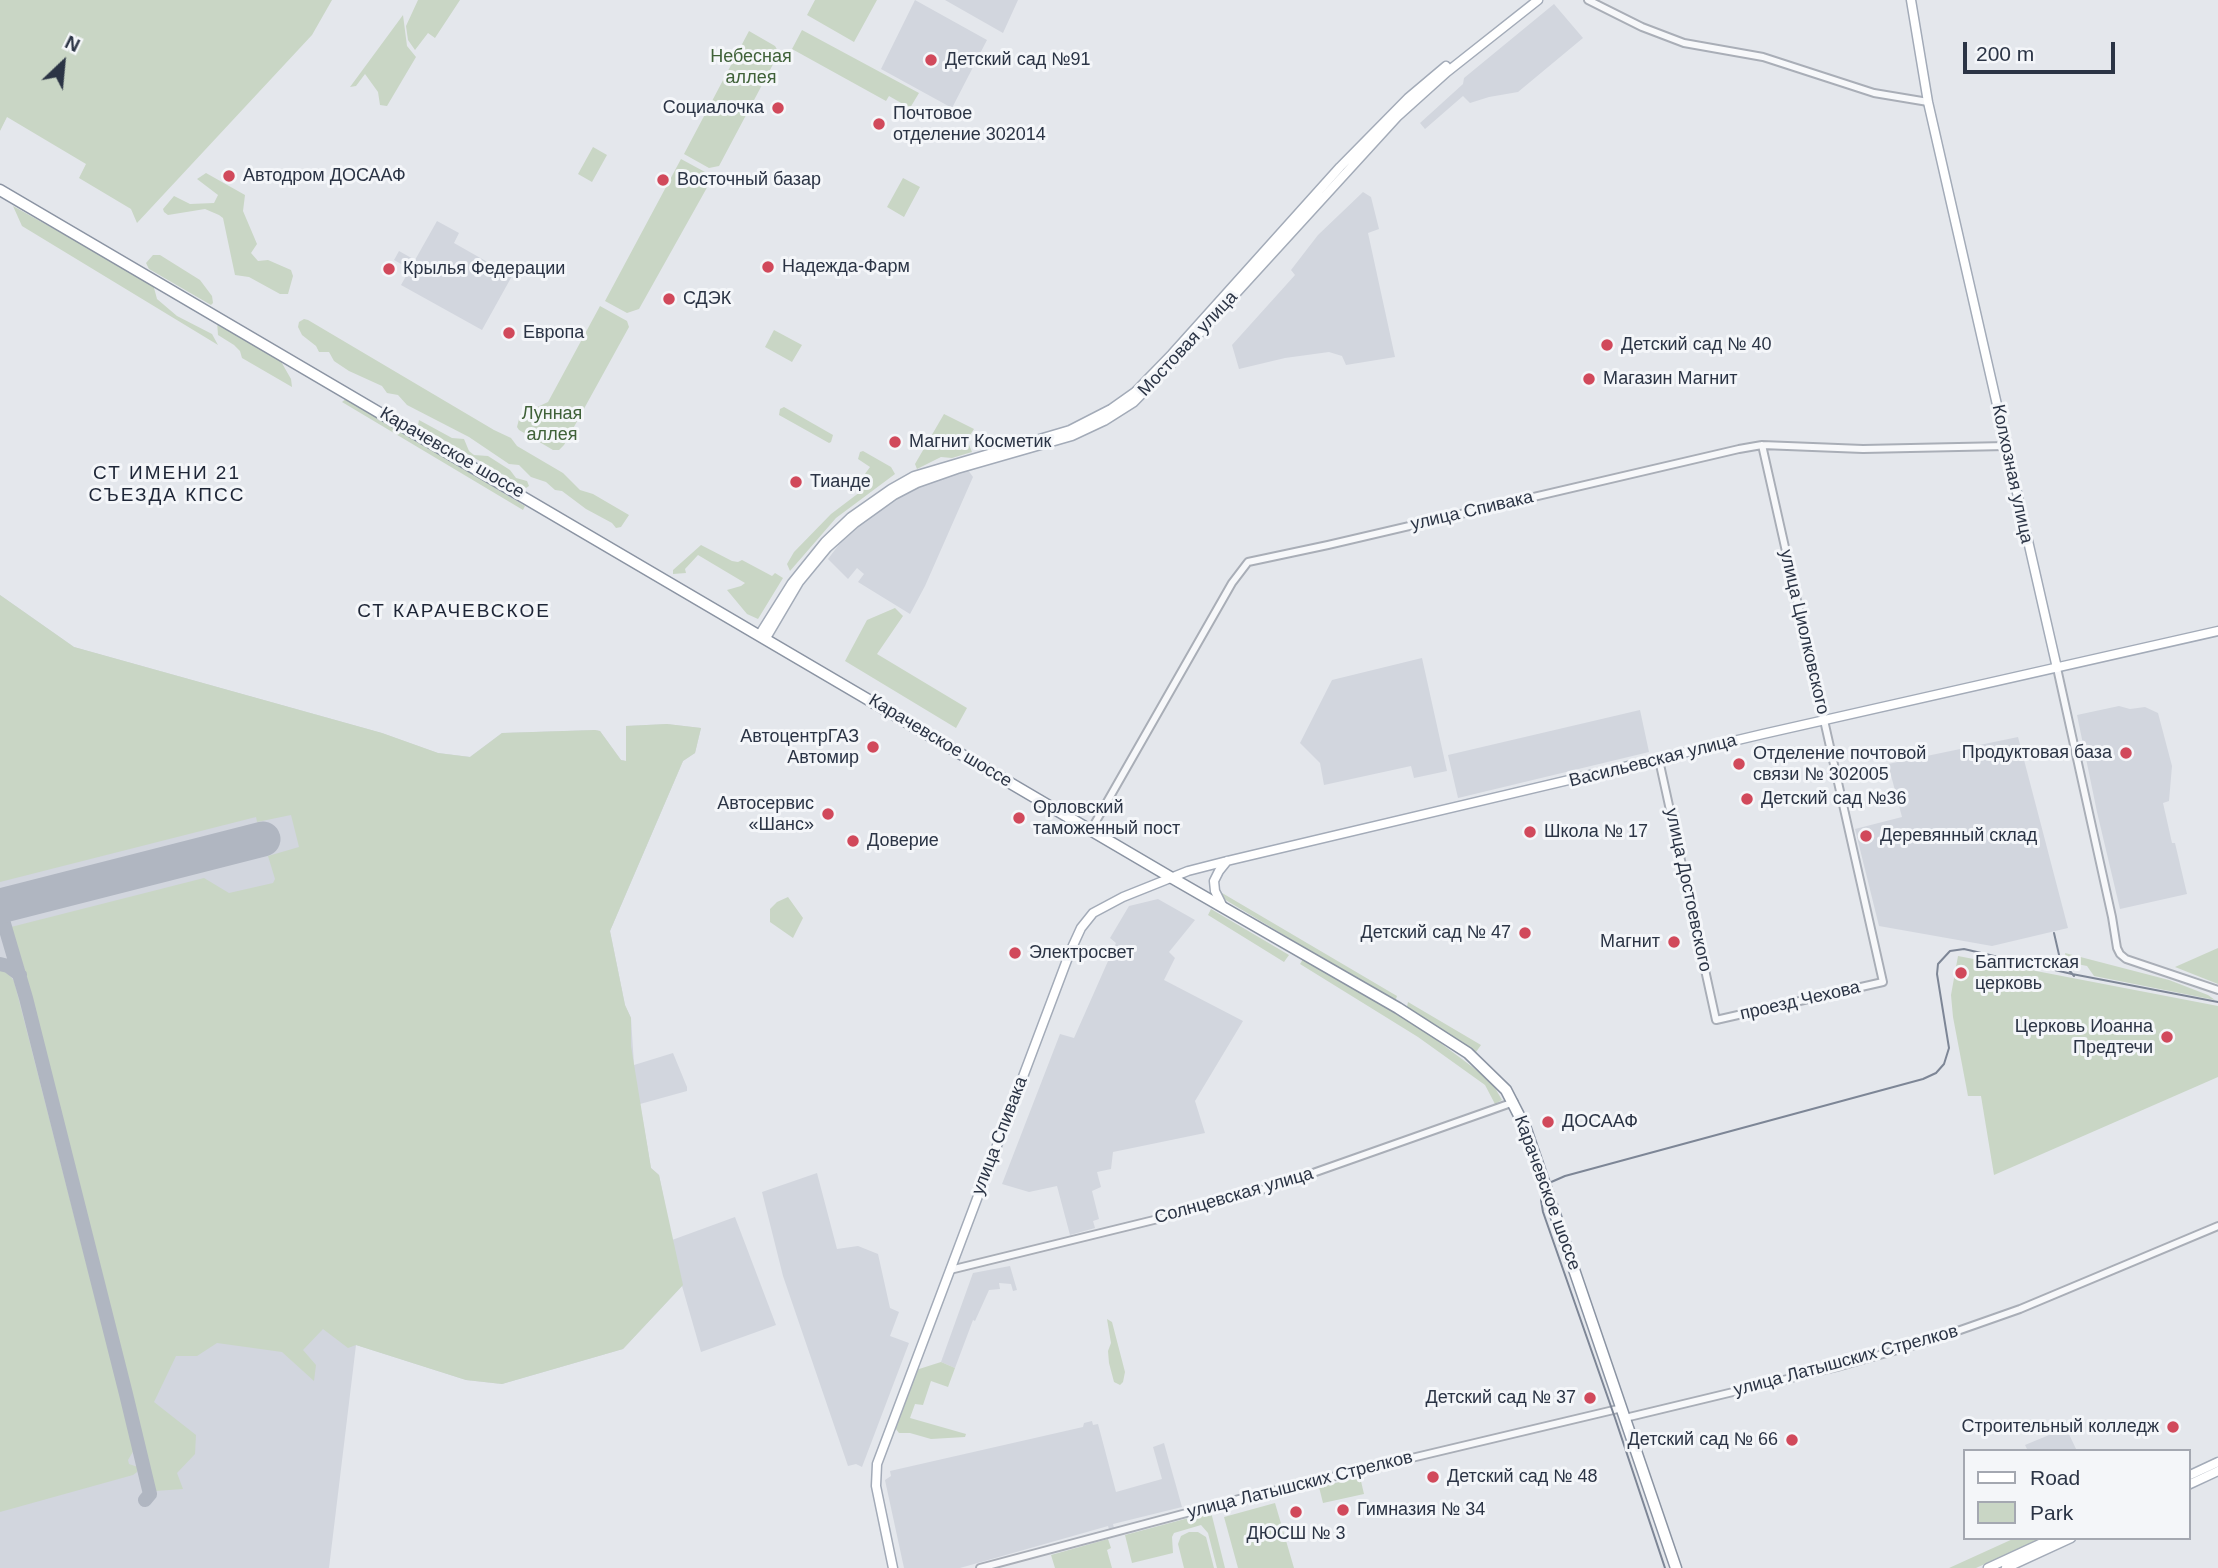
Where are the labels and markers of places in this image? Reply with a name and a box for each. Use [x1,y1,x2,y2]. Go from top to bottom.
place label: Детский сад №91 [945,49,1090,71]
marker: Детский сад №91 [923,52,939,68]
place label: Социалочка [663,97,764,119]
marker: Социалочка [770,100,786,116]
place label: Почтовое отделение 302014 [893,103,1046,146]
marker: Почтовое отделение 302014 [871,116,887,132]
place label: Автодром ДОСААФ [243,165,406,187]
marker: Автодром ДОСААФ [221,168,237,184]
place label: Восточный базар [677,169,821,191]
marker: Восточный базар [655,172,671,188]
place label: Надежда-Фарм [782,256,910,278]
place label: Крылья Федерации [403,258,565,280]
marker: Надежда-Фарм [760,259,776,275]
marker: Крылья Федерации [381,261,397,277]
place label: СДЭК [683,288,731,310]
marker: СДЭК [661,291,677,307]
place label: Европа [523,322,584,344]
marker: Европа [501,325,517,341]
place label: Детский сад № 40 [1621,334,1771,356]
marker: Детский сад № 40 [1599,337,1615,353]
place label: Магазин Магнит [1603,368,1737,390]
marker: Магазин Магнит [1581,371,1597,387]
place label: Магнит Косметик [909,431,1051,453]
marker: Магнит Косметик [887,434,903,450]
place label: Тианде [810,471,871,493]
marker: Тианде [788,474,804,490]
place label: АвтоцентрГАЗ Автомир [740,726,859,768]
marker: АвтоцентрГАЗ Автомир [865,739,881,755]
place label: Продуктовая база [1962,742,2112,764]
place label: Отделение почтовой связи № 302005 [1753,743,1926,786]
marker: Продуктовая база [2118,745,2134,761]
marker: Отделение почтовой связи № 302005 [1731,756,1747,772]
place label: Детский сад №36 [1761,788,1906,810]
marker: Детский сад №36 [1739,791,1755,807]
place label: Автосервис «Шанс» [717,793,814,836]
place label: Орловский таможенный пост [1033,797,1180,840]
marker: Автосервис «Шанс» [820,806,836,822]
marker: Орловский таможенный пост [1011,810,1027,826]
place label: Школа № 17 [1544,821,1648,843]
marker: Школа № 17 [1522,824,1538,840]
place label: Деревянный склад [1880,825,2037,847]
marker: Деревянный склад [1858,828,1874,844]
place label: Доверие [867,830,939,852]
marker: Доверие [845,833,861,849]
place label: Детский сад № 47 [1361,922,1511,944]
marker: Детский сад № 47 [1517,925,1533,941]
place label: Магнит [1600,931,1660,953]
marker: Магнит [1666,934,1682,950]
place label: Электросвет [1029,942,1134,964]
marker: Электросвет [1007,945,1023,961]
place label: Баптистская церковь [1975,952,2079,995]
marker: Баптистская церковь [1953,965,1969,981]
place label: Церковь Иоанна Предтечи [2015,1016,2153,1058]
marker: Церковь Иоанна Предтечи [2159,1029,2175,1045]
place label: ДОСААФ [1562,1111,1638,1133]
marker: ДОСААФ [1540,1114,1556,1130]
place label: Детский сад № 37 [1426,1387,1576,1409]
marker: Детский сад № 37 [1582,1390,1598,1406]
place label: Строительный колледж [1962,1416,2159,1438]
marker: Строительный колледж [2165,1419,2181,1435]
place label: Детский сад № 66 [1628,1429,1778,1451]
marker: Детский сад № 66 [1784,1432,1800,1448]
place label: Детский сад № 48 [1447,1466,1597,1488]
marker: Детский сад № 48 [1425,1469,1441,1485]
place label: Гимназия № 34 [1357,1499,1485,1521]
marker: Гимназия № 34 [1335,1502,1351,1518]
marker: ДЮСШ № 3 [1288,1504,1304,1520]
place label: ДЮСШ № 3 [1247,1523,1345,1545]

